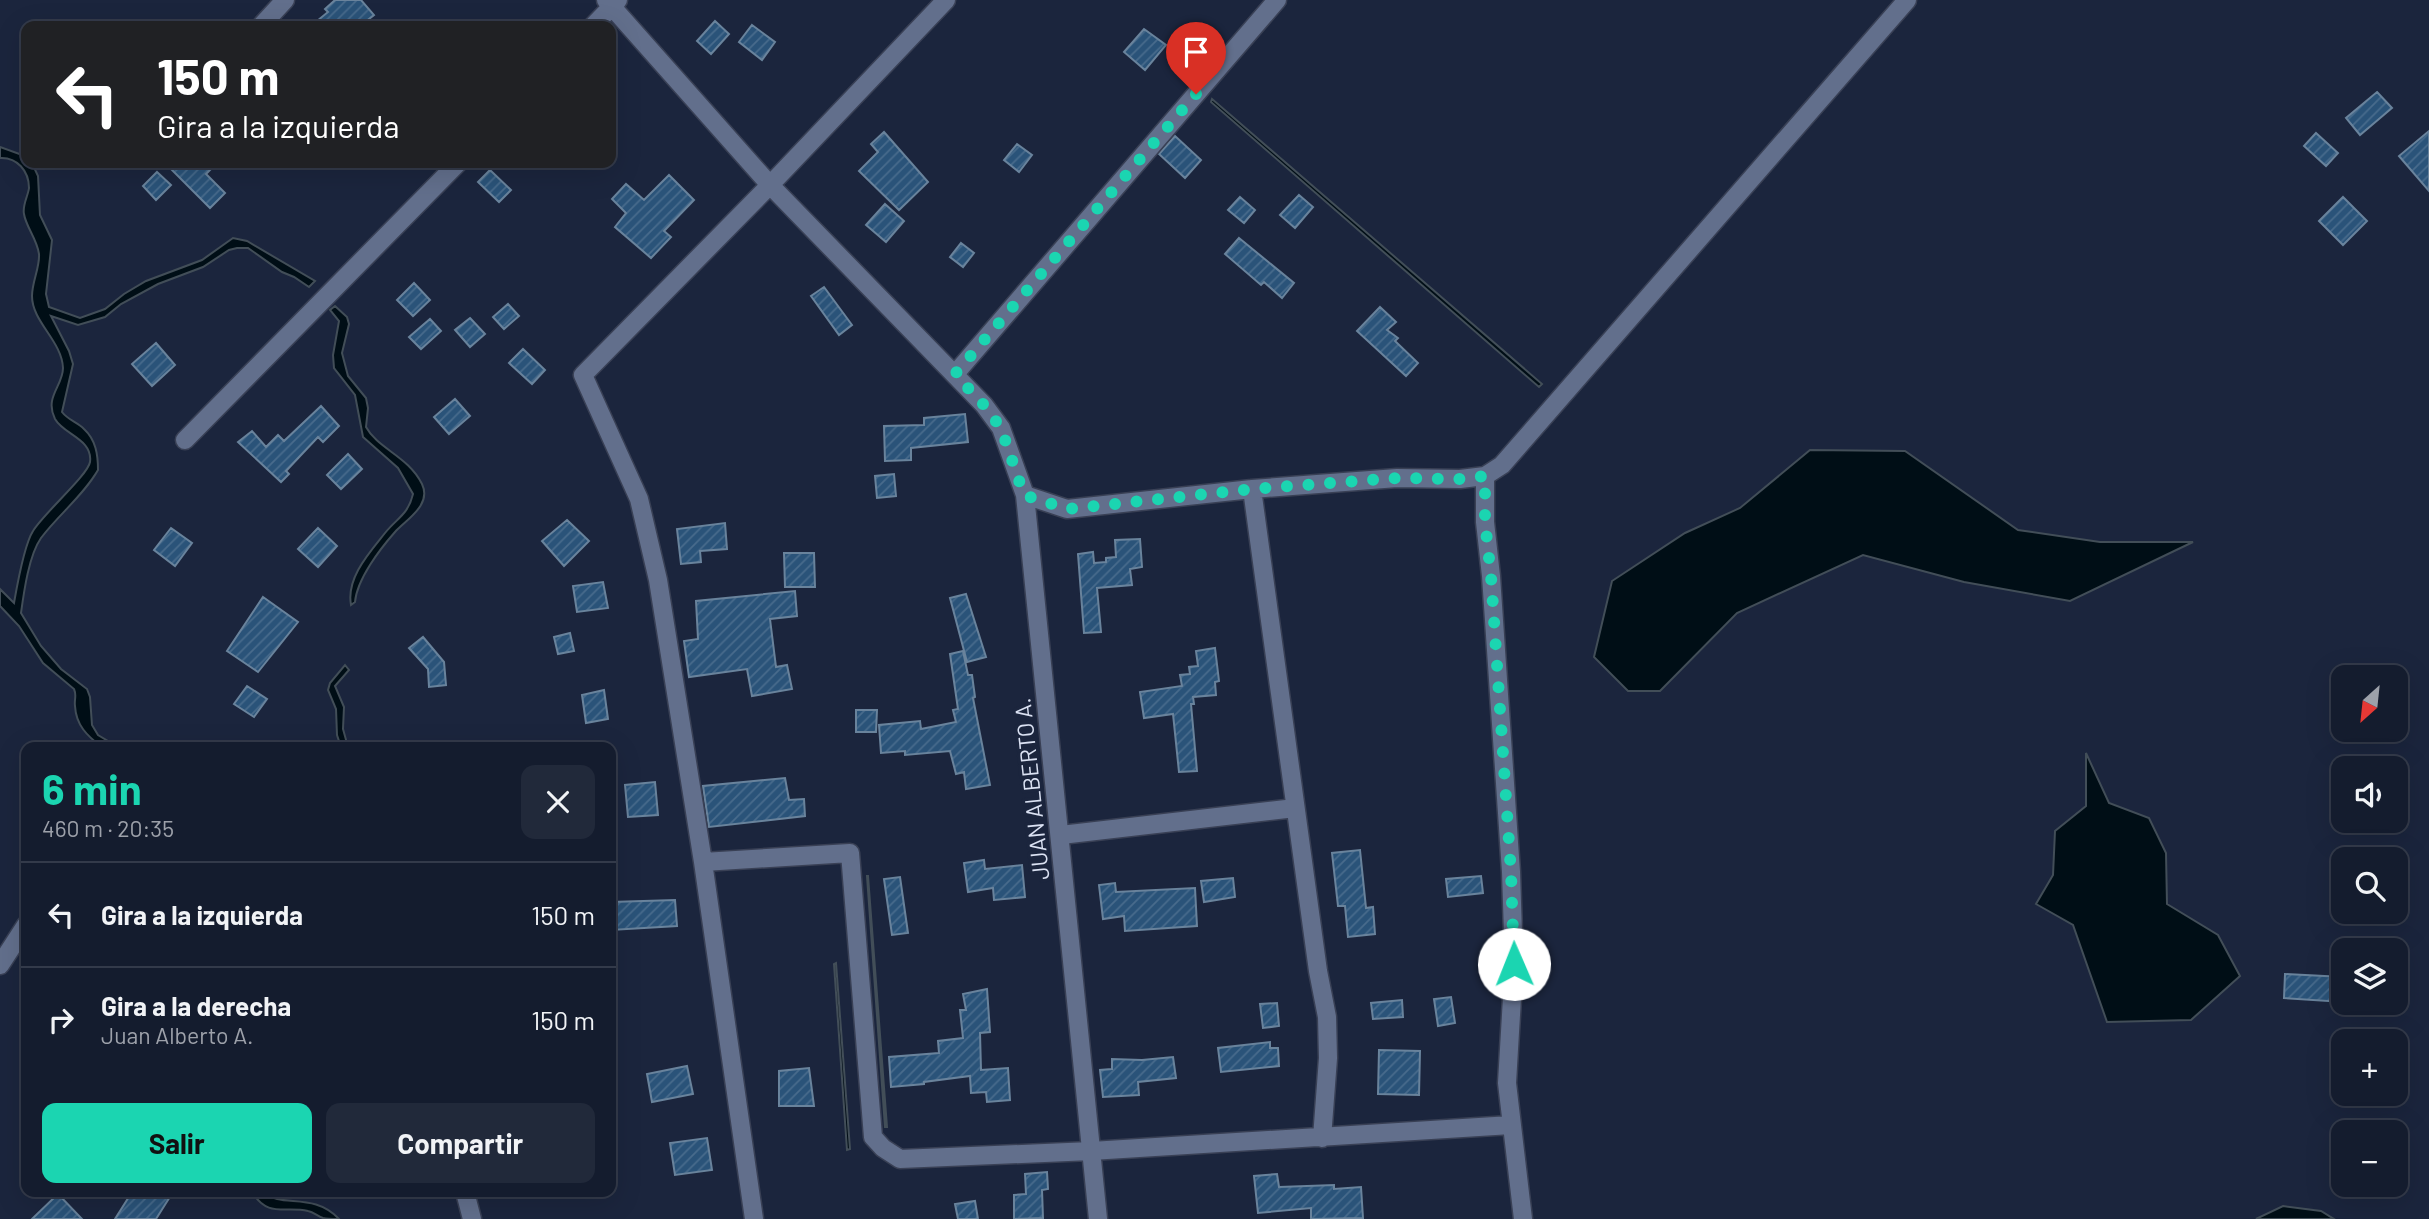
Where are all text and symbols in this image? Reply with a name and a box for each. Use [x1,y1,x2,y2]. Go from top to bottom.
pin [1166,22,1226,94]
icon: arrive [1177,33,1215,71]
text: 150 m [157,46,279,105]
icon: left [42,49,133,140]
text: Gira a la izquierda [157,106,400,144]
north arrow [2331,665,2408,742]
map controls [2331,665,2408,1197]
street label: JUAN ALBERTO A. [1008,697,1054,881]
button: sound [2331,756,2408,833]
text: 6 min [42,763,142,813]
button: close [521,765,595,839]
text: 460 m · 20:35 [42,814,174,842]
button: search [2331,847,2408,924]
icon: left [42,896,80,934]
text: Gira a la izquierda [101,899,303,930]
text: 150 m [531,899,595,930]
position arrow [1477,927,1551,1001]
button: layers [2331,938,2408,1015]
text: Gira a la derecha [101,990,291,1021]
icon: right [42,1001,80,1039]
text: 150 m [531,1004,595,1035]
text: Juan Alberto A. [101,1021,254,1049]
button: + [2331,1029,2408,1106]
button: Salir [42,1103,312,1183]
button: Compartir [326,1103,595,1183]
button: − [2331,1120,2408,1197]

